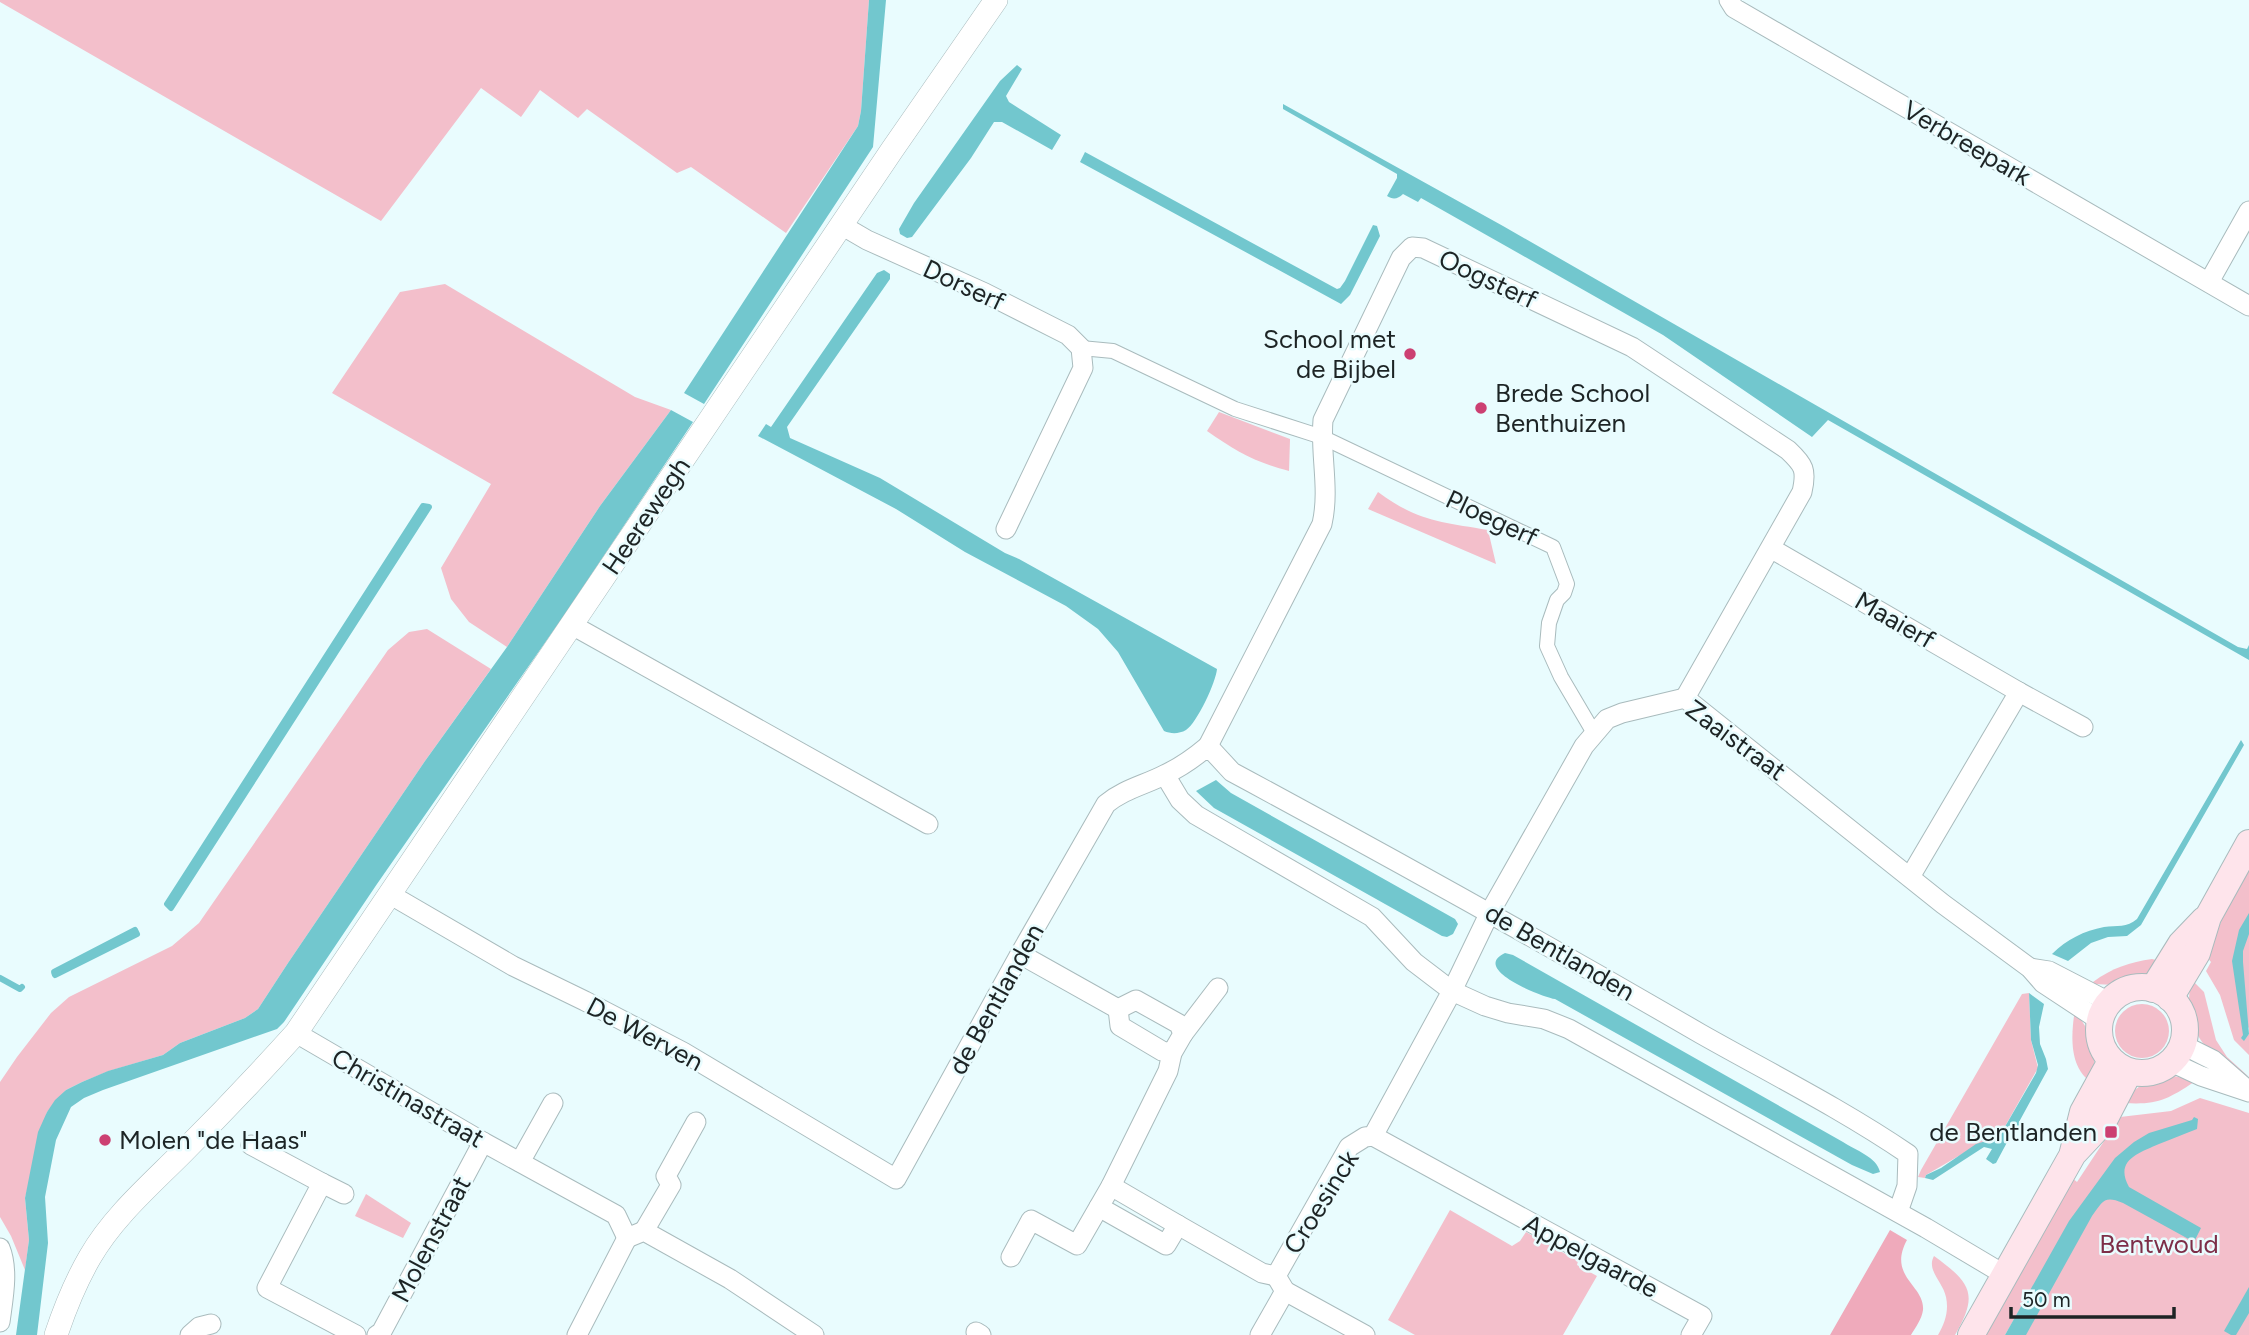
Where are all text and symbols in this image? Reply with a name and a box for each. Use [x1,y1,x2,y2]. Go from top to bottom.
street label: Verbreepark [1897,94,2037,193]
street label: Oogsterf [1434,242,1543,316]
street label: Dorserf [918,252,1010,318]
place label: School met de Bijbel [1263,323,1396,385]
marker: School met de Bijbel [1402,346,1418,362]
place label: Brede School Benthuizen [1495,377,1650,439]
marker: Brede School Benthuizen [1473,400,1489,416]
street label: Heerewegh [595,451,697,581]
street label: Ploegerf [1441,483,1543,553]
street label: Maaierf [1849,584,1941,656]
street label: Zaaistraat [1680,693,1793,787]
street label: de Bentlanden [1479,896,1641,1008]
street label: de Bentlanden [941,918,1051,1080]
street label: De Werven [581,990,709,1078]
street label: Christinastraat [326,1041,490,1155]
place label: de Bentlanden [1929,1116,2097,1148]
place label: Molen "de Haas" [119,1124,308,1156]
marker: de Bentlanden [2103,1124,2119,1140]
marker: Molen "de Haas" [97,1132,113,1148]
street label: Croesinck [1277,1144,1366,1260]
street label: Molenstraat [384,1170,478,1308]
street label: Appelgaarde [1518,1207,1664,1305]
park label: Bentwoud [2099,1228,2219,1260]
scale bar [2011,1276,2174,1320]
text: 50 m [2022,1287,2071,1312]

